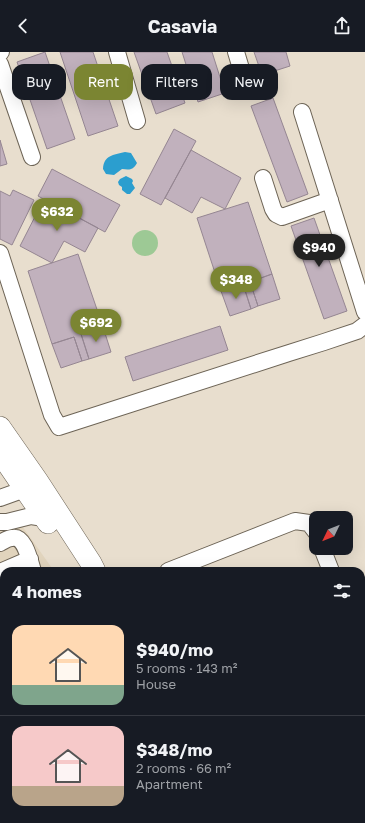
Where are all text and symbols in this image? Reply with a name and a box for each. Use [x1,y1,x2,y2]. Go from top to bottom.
icon: back [12,15,34,37]
text: Casavia [148,15,217,37]
icon: share [331,15,353,37]
chip: Buy [12,64,66,100]
chip: Rent [74,64,133,100]
chip: Filters [141,64,212,100]
chip: New [220,64,278,100]
pin: $632 [33,198,81,232]
text: $632 [41,203,73,219]
pin: $940 [295,234,343,268]
text: $940 [302,239,336,255]
pin: $348 [212,266,260,300]
text: $348 [219,271,253,287]
pin: $692 [72,309,120,343]
text: $692 [79,314,113,330]
north arrow [309,511,353,555]
map controls [309,511,353,555]
icon: filters [331,580,353,602]
text: 4 homes [12,581,82,602]
text: $940/mo [136,639,213,660]
icon: home [44,641,92,689]
text: 5 rooms · 143 m² [136,660,237,676]
text: House [136,676,176,692]
text: $348/mo [136,739,213,760]
icon: home [44,742,92,790]
text: 2 rooms · 66 m² [136,760,231,776]
text: Apartment [136,776,203,792]

